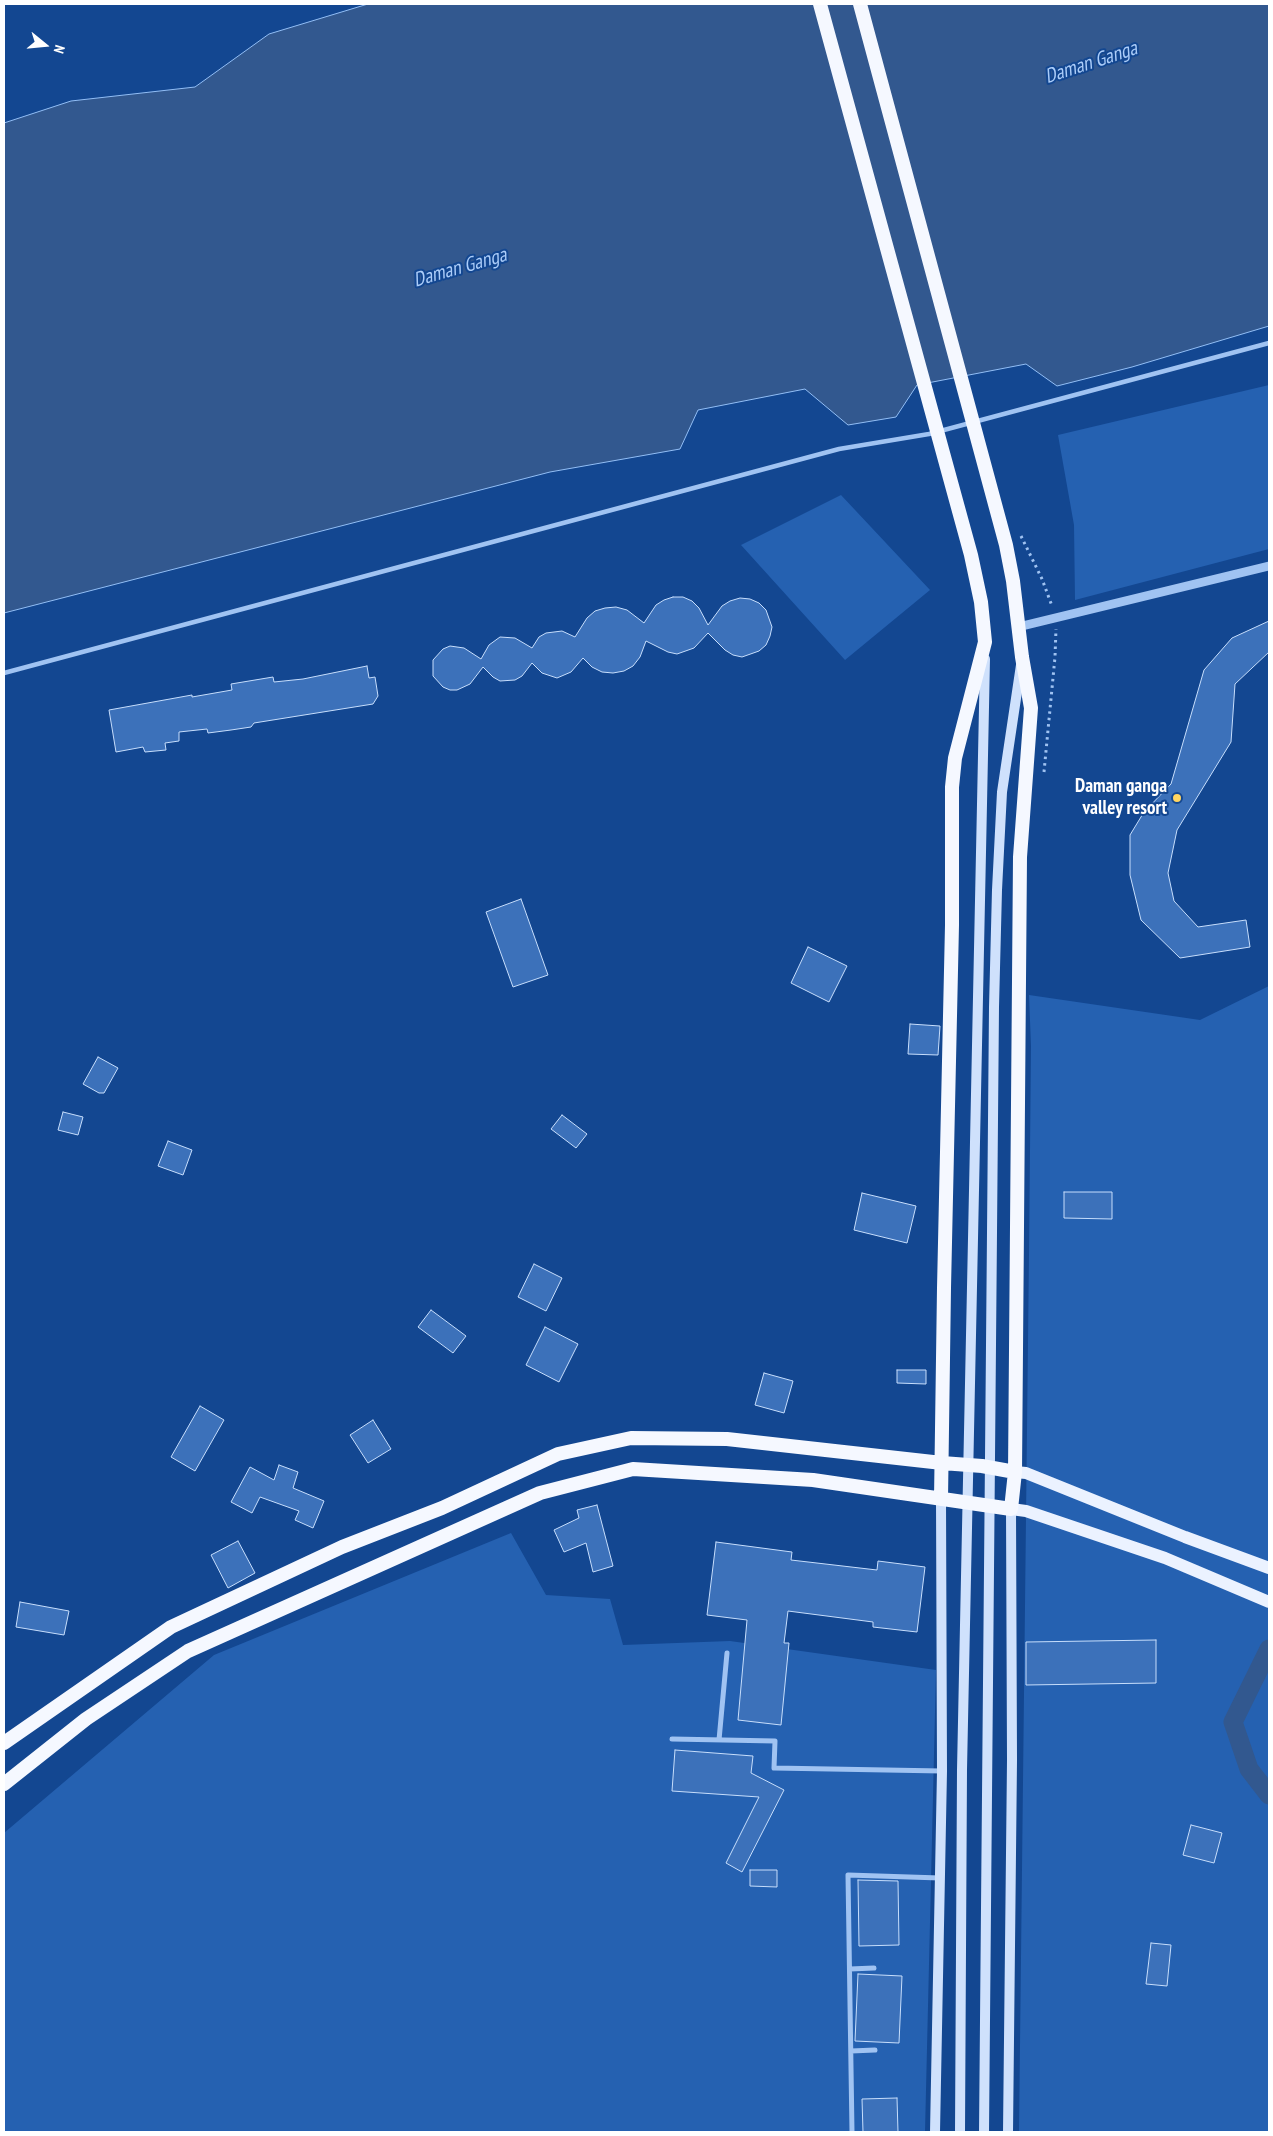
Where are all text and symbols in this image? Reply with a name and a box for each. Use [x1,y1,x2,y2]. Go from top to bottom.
north arrow [20,20,70,70]
water label: Daman Ganga [1042,37,1140,89]
text: N [50,43,69,56]
water label: Daman Ganga [411,243,509,293]
place label: Daman ganga valley resort [1075,776,1167,820]
marker: Daman ganga valley resort [1171,792,1183,804]

